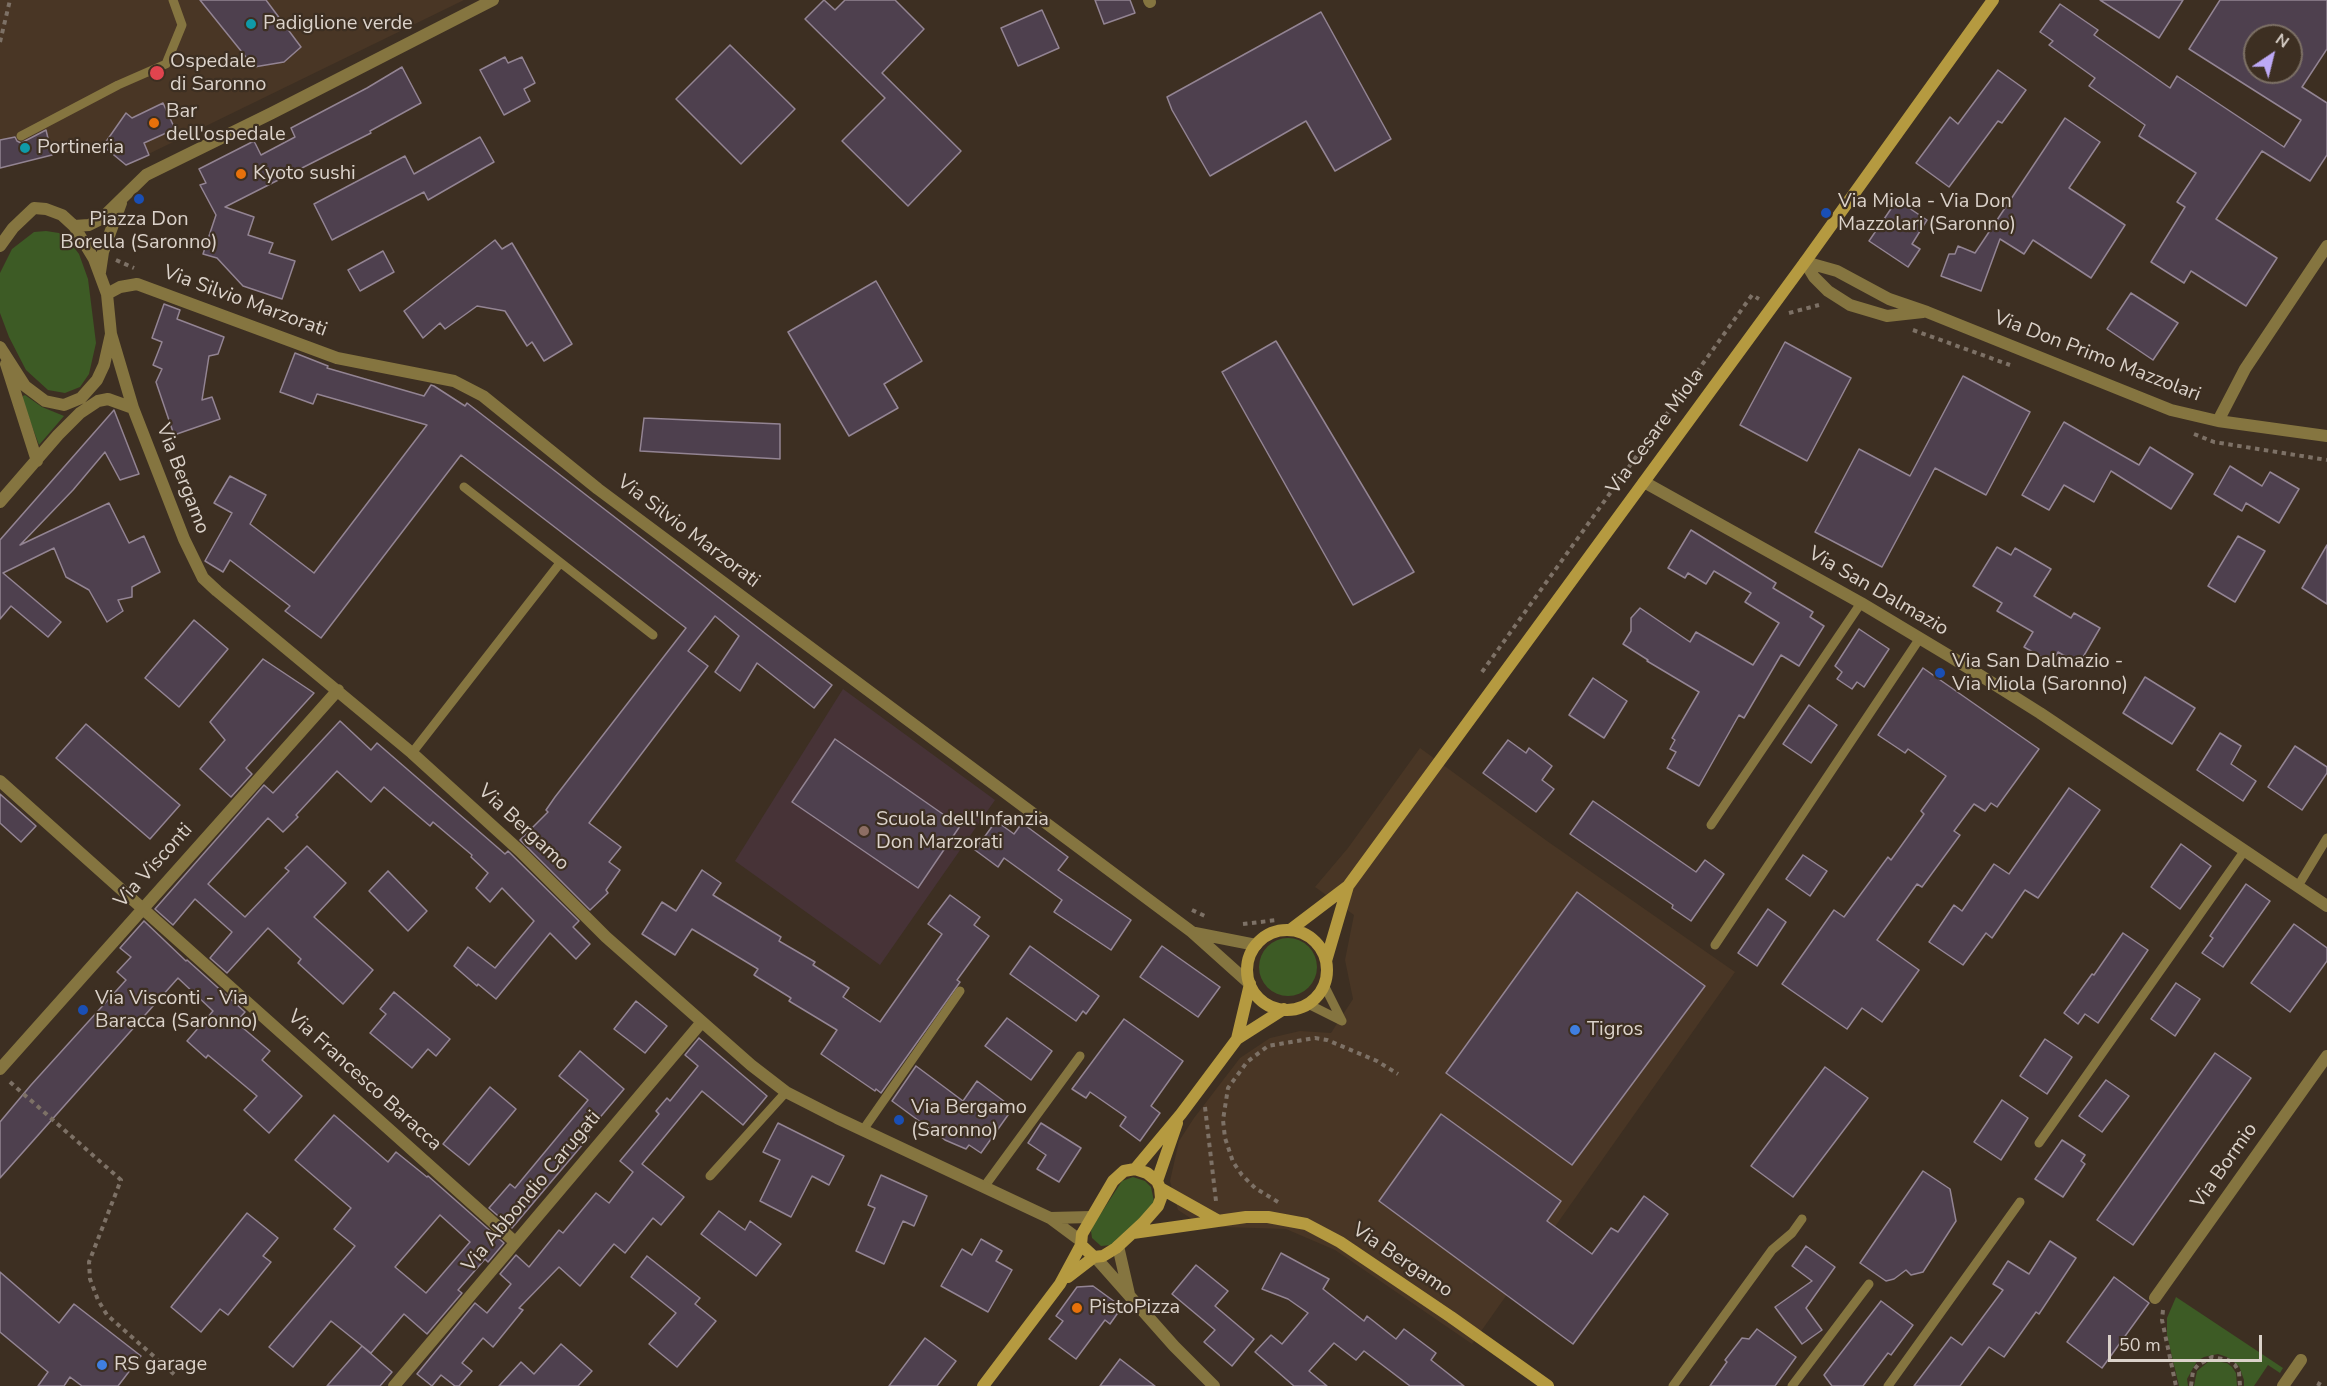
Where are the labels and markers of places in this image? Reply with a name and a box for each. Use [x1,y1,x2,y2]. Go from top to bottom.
place label: Padiglione verde [263,12,413,36]
marker: Padiglione verde [244,17,258,31]
place label: Ospedale di Saronno [170,50,266,97]
marker: Ospedale di Saronno [148,64,166,82]
place label: Bar dell'ospedale [166,100,286,147]
marker: Bar dell'ospedale [147,116,161,130]
place label: Portineria [37,136,124,160]
marker: Portineria [18,141,32,155]
place label: Kyoto sushi [253,162,356,186]
marker: Kyoto sushi [234,167,248,181]
place label: Via Miola - Via Don Mazzolari (Saronno) [1838,190,2016,237]
marker: Piazza Don Borella (Saronno) [132,192,146,206]
marker: Via Miola - Via Don Mazzolari (Saronno) [1819,206,1833,220]
place label: Piazza Don Borella (Saronno) [60,208,218,255]
place label: Via San Dalmazio - Via Miola (Saronno) [1952,650,2128,697]
marker: Via San Dalmazio - Via Miola (Saronno) [1933,666,1947,680]
place label: Scuola dell'Infanzia Don Marzorati [876,808,1049,855]
marker: Scuola dell'Infanzia Don Marzorati [857,824,871,838]
place label: Via Visconti - Via Baracca (Saronno) [95,987,258,1034]
marker: Via Visconti - Via Baracca (Saronno) [76,1003,90,1017]
place label: Tigros [1587,1018,1643,1042]
marker: Tigros [1568,1023,1582,1037]
place label: Via Bergamo (Saronno) [911,1096,1027,1143]
marker: Via Bergamo (Saronno) [892,1113,906,1127]
place label: PistoPizza [1089,1296,1180,1320]
marker: PistoPizza [1070,1301,1084,1315]
place label: RS garage [114,1353,207,1377]
marker: RS garage [95,1358,109,1372]

